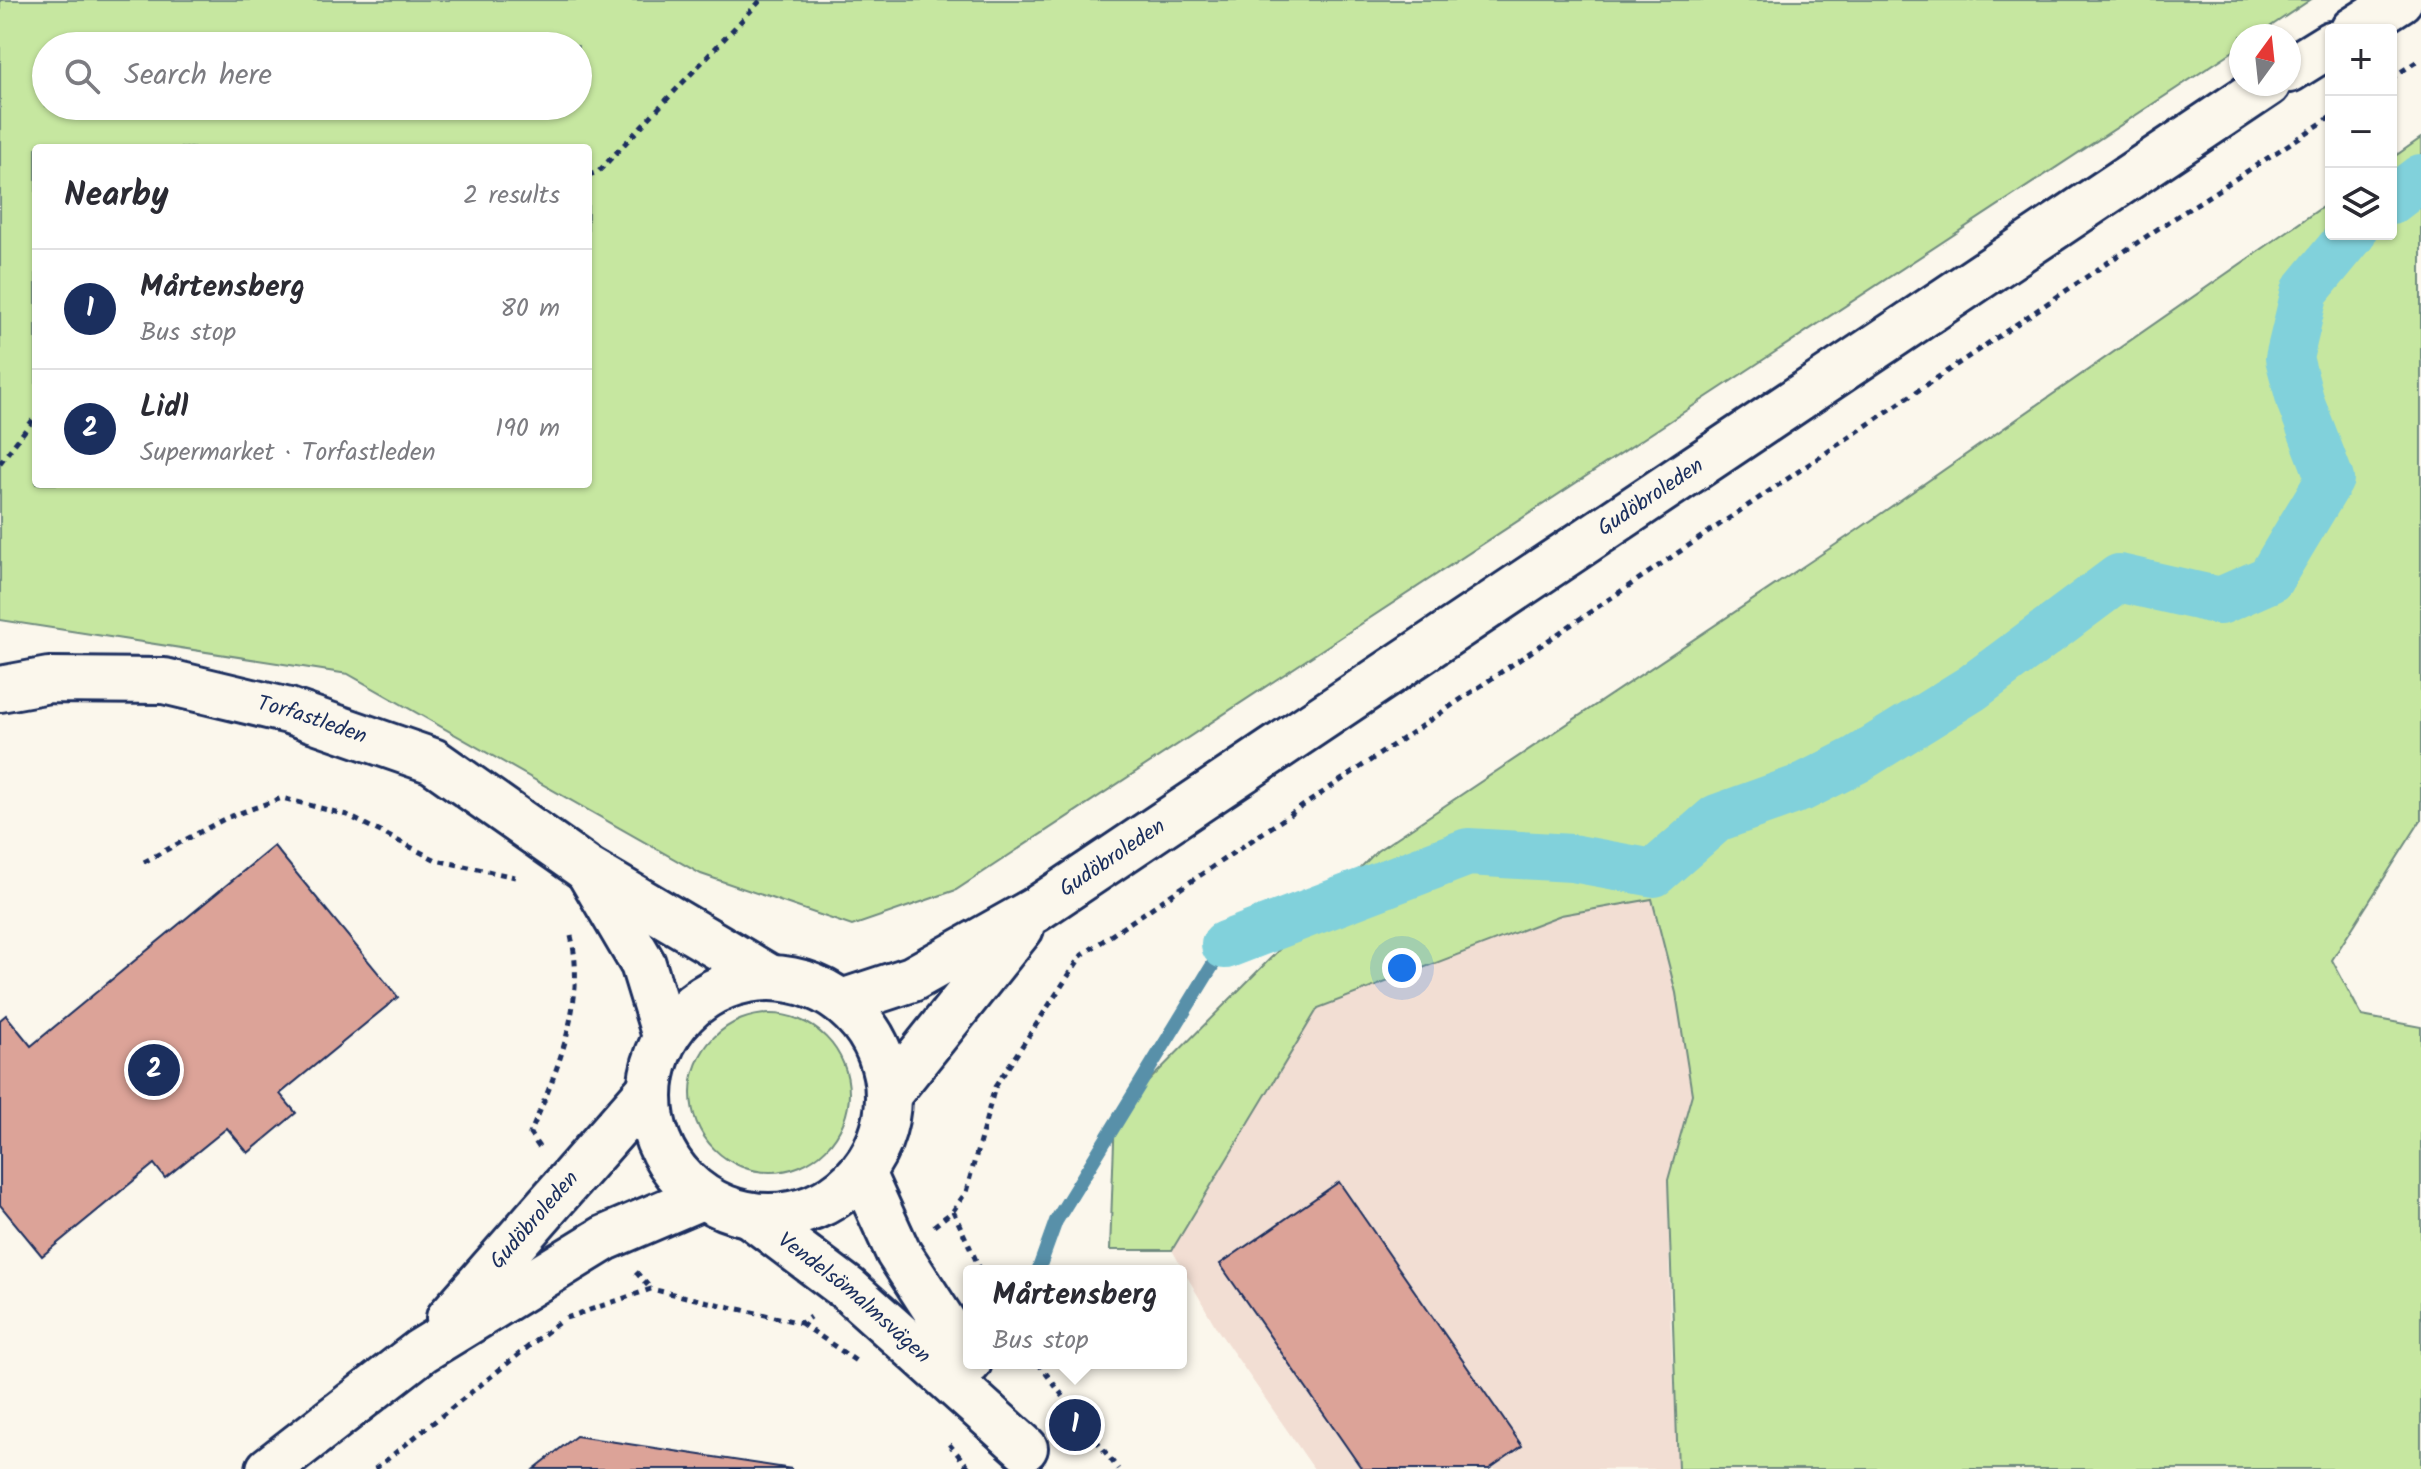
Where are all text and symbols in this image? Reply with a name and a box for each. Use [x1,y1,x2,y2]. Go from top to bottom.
north arrow [2229,24,2301,96]
map controls [2325,24,2397,240]
button: + [2325,24,2397,96]
search box [32,32,592,120]
text: Search here [124,52,272,100]
icon: search [60,54,104,98]
button: − [2325,96,2397,168]
button: layers [2325,168,2397,240]
text: Nearby [64,169,169,223]
text: 2 results [463,175,560,217]
text: Mårtensberg [140,264,305,312]
text: 1 [86,288,94,330]
text: 80 m [500,288,560,330]
text: Bus stop [140,312,236,354]
text: Lidl [140,384,188,432]
text: 2 [82,408,98,450]
text: 190 m [495,408,560,450]
text: Supermarket · Torfastleden [140,432,436,474]
street label: Gudöbroleden [1591,449,1711,546]
street label: Torfastleden [254,686,372,754]
street label: Gudöbroleden [1052,810,1173,906]
your location [1382,948,1422,988]
pin: 2 [128,1040,180,1100]
street label: Gudöbroleden [481,1163,588,1278]
street label: Vendelsömalmsvägen [770,1224,939,1373]
popup [963,1265,1187,1369]
text: Mårtensberg [993,1272,1157,1320]
text: Bus stop [993,1320,1089,1362]
pin: 1 [1049,1395,1101,1455]

